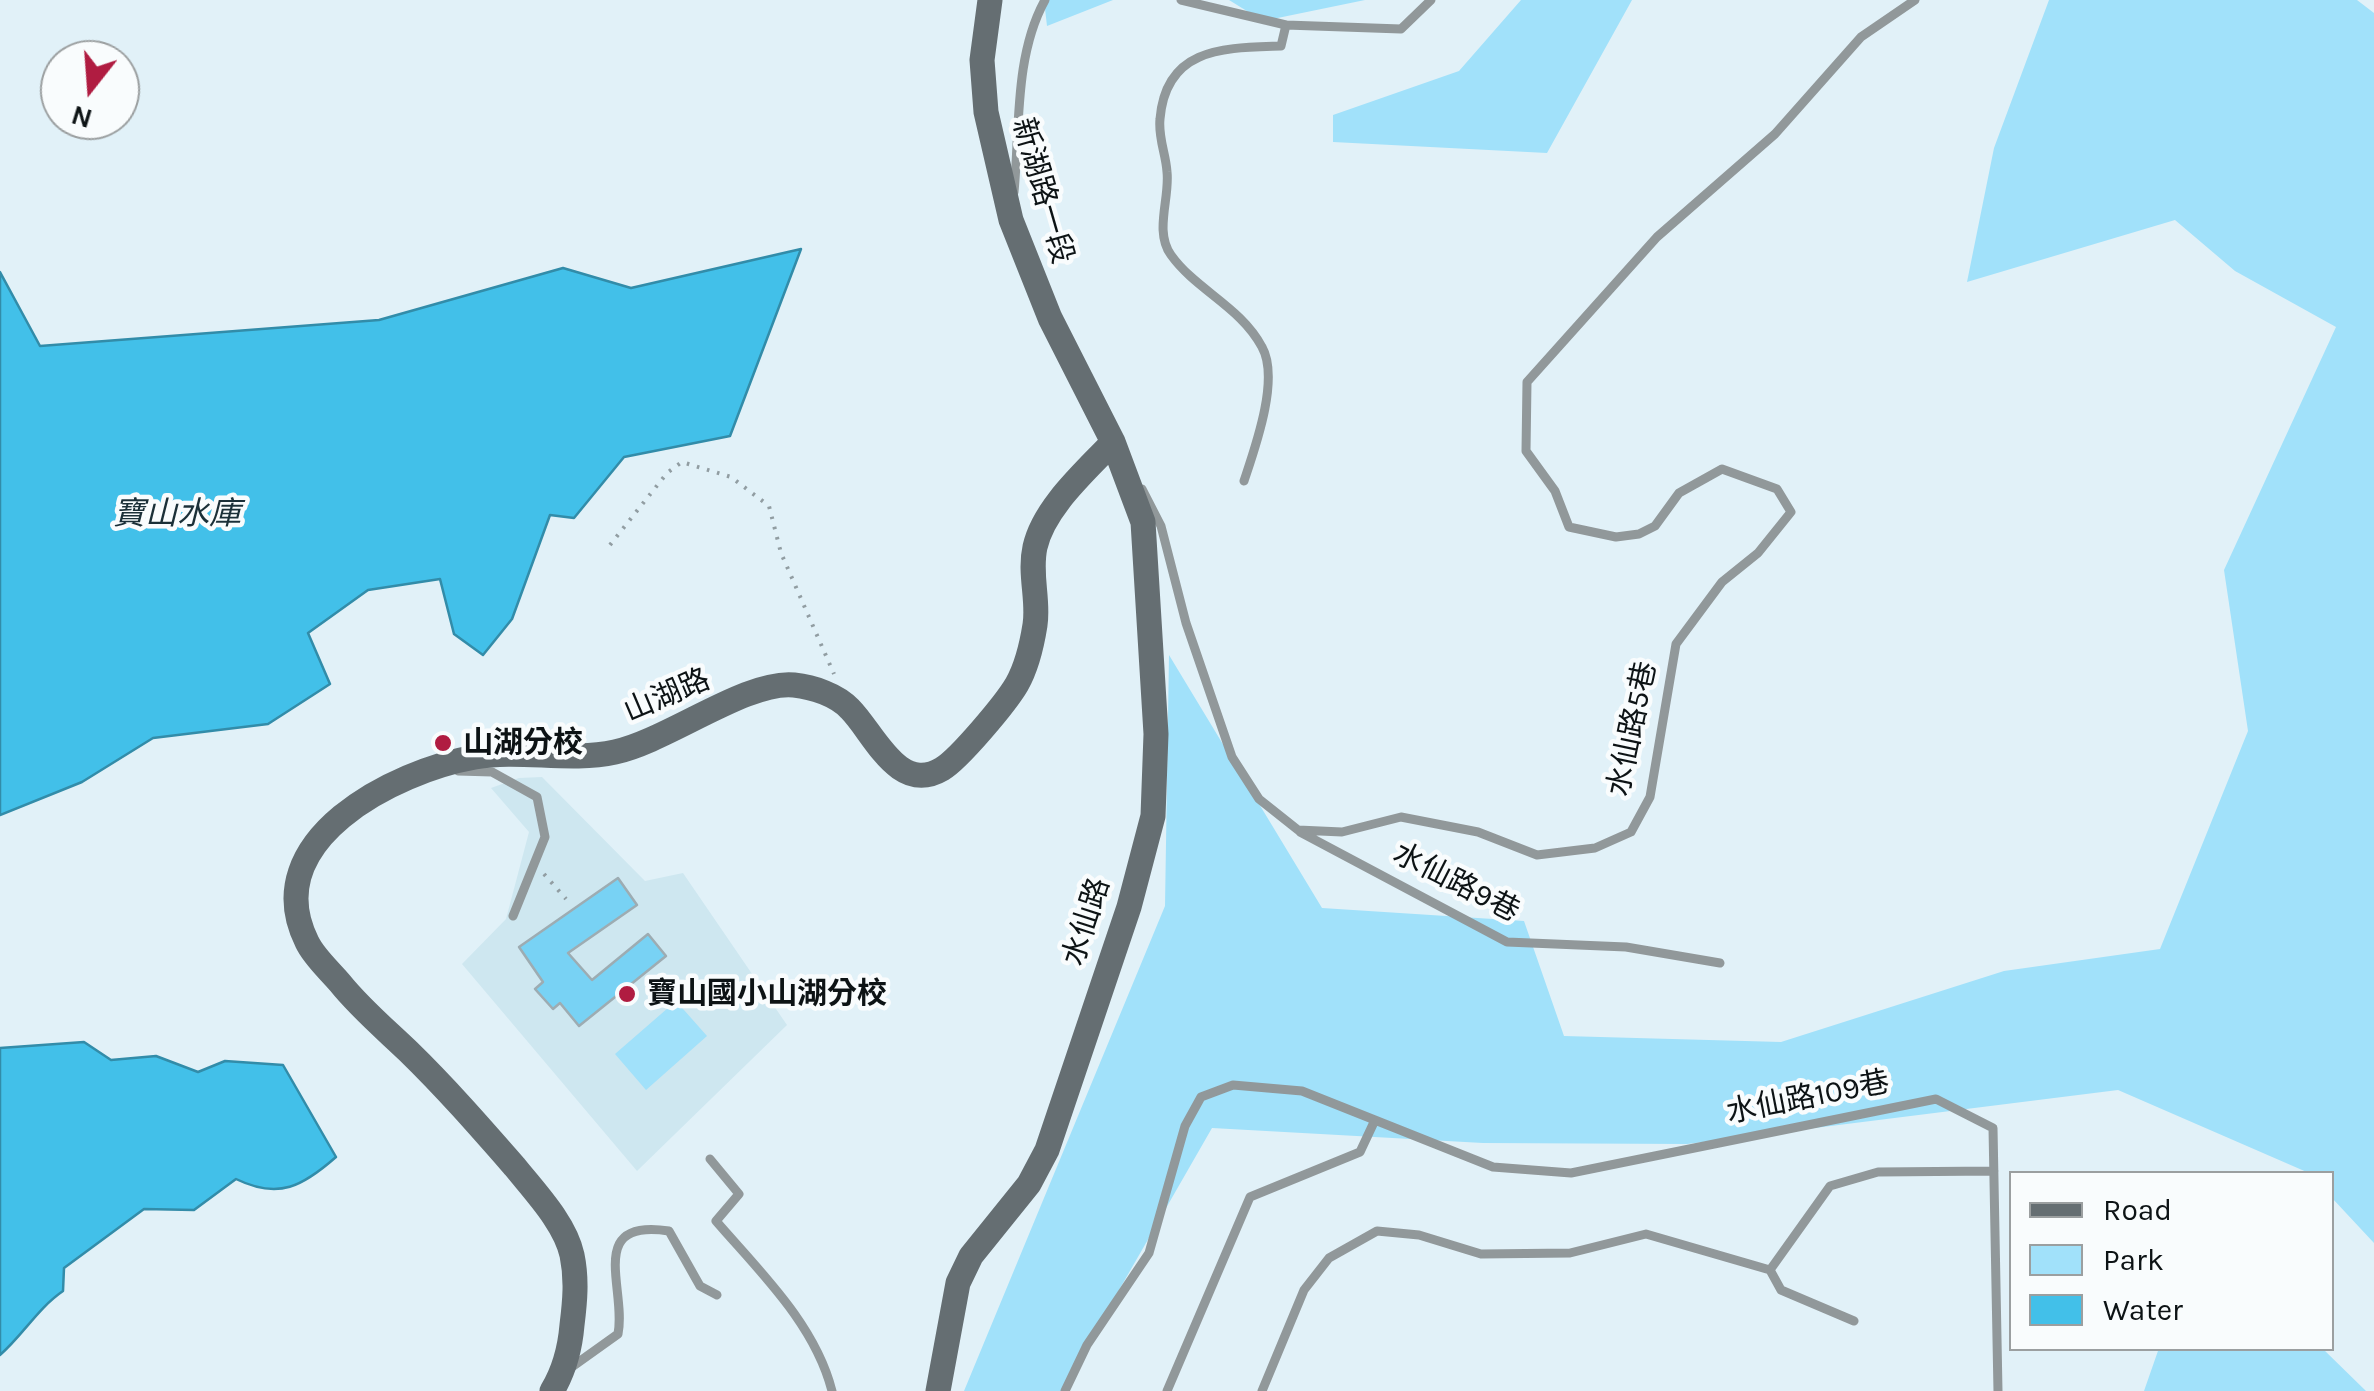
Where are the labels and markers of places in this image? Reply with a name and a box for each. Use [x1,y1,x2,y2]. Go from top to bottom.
place label: 山湖分校 [463,725,583,761]
marker: 山湖分校 [432,732,454,754]
place label: 寶山國小山湖分校 [647,976,887,1012]
marker: 寶山國小山湖分校 [616,983,638,1005]

